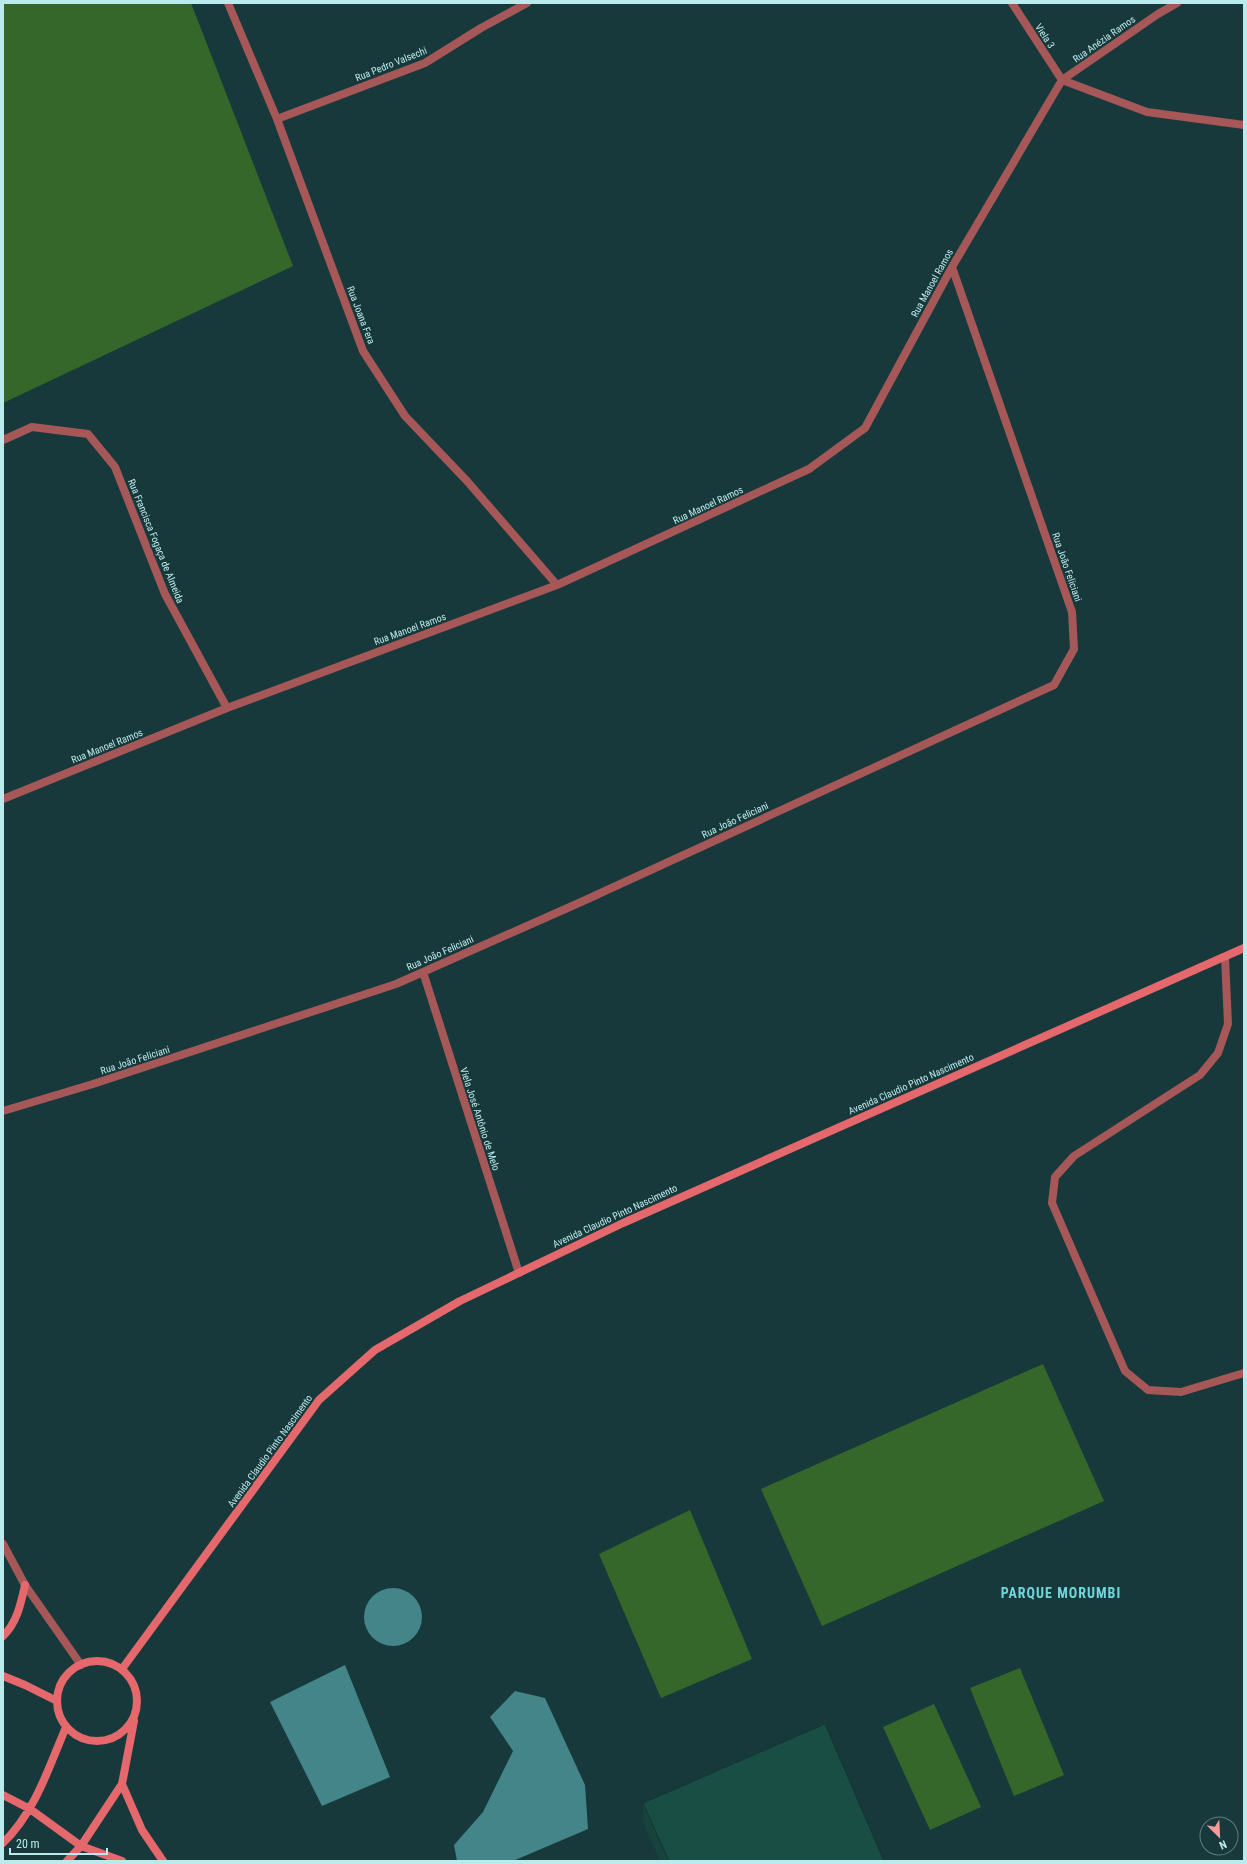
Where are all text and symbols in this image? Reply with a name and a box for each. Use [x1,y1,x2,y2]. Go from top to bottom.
street label: Rua Anézia Ramos [1071,13,1138,65]
street label: Viela 3 [1033,22,1057,50]
street label: Rua Pedro Valsechi [354,45,428,83]
street label: Rua Manoel Ramos [909,247,955,319]
street label: Rua Joana Fera [345,285,377,346]
street label: Rua Francisca Fogaça de Almeida [126,477,186,605]
street label: Rua Manoel Ramos [671,484,745,526]
street label: Rua João Feliciani [1050,531,1084,603]
street label: Rua Manoel Ramos [372,611,448,647]
street label: Rua Manoel Ramos [70,727,145,765]
street label: Rua João Feliciani [700,800,770,840]
street label: Rua João Feliciani [405,933,475,973]
street label: Rua João Feliciani [99,1044,171,1076]
street label: Avenida Claudio Pinto Nascimento [847,1051,975,1117]
street label: Viela José Antônio de Melo [458,1066,502,1172]
street label: Avenida Claudio Pinto Nascimento [551,1182,679,1250]
street label: Avenida Claudio Pinto Nascimento [226,1393,314,1509]
district label: PARQUE MORUMBI [1001,1585,1121,1601]
north arrow [1199,1816,1239,1856]
scale bar [10,1830,107,1856]
text: 20 m [16,1837,40,1851]
text: N [1217,1837,1229,1852]

